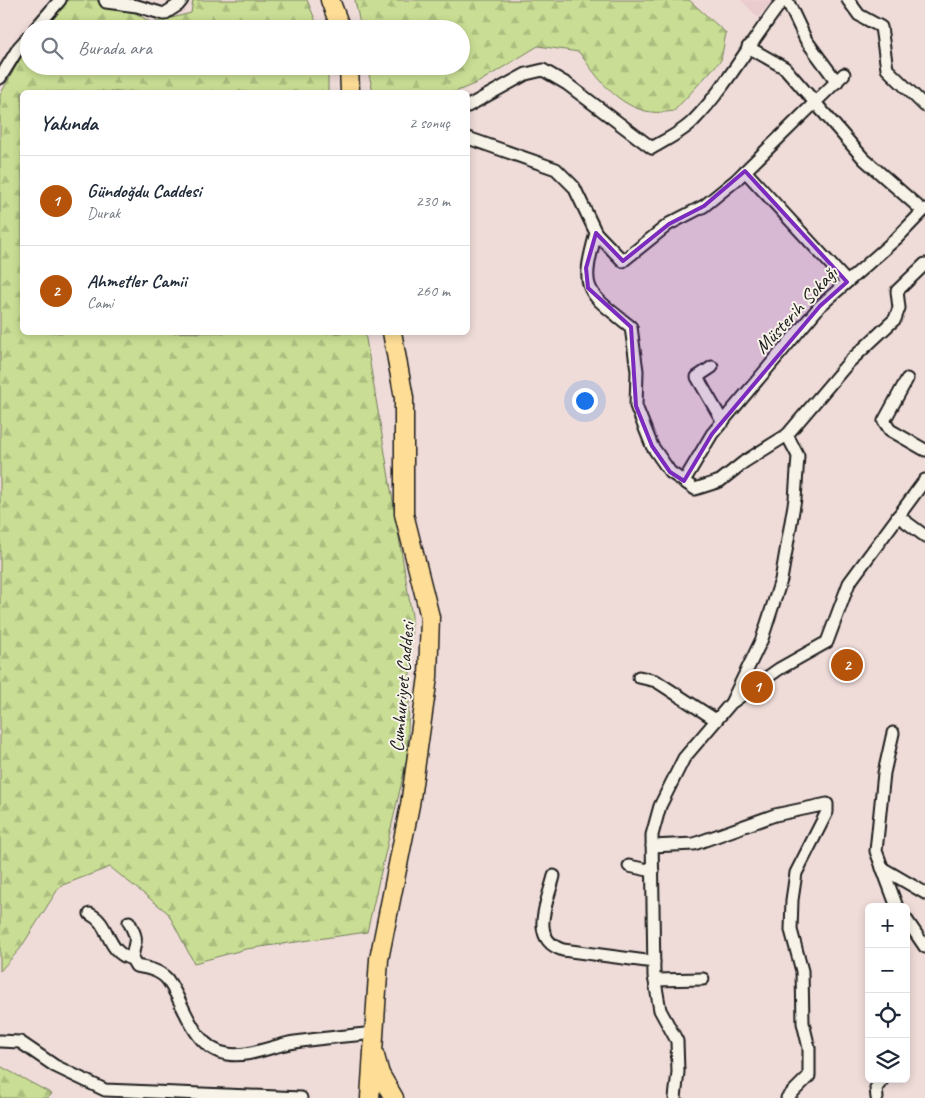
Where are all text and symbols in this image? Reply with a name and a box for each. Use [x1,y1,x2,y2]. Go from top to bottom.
search box [20,20,470,75]
icon: search [38,34,66,62]
text: Burada ara [78,36,152,60]
text: Yakında [40,110,98,136]
text: 2 sonuç [409,113,450,133]
text: Gündoğdu Caddesi [87,179,201,203]
text: 1 [52,191,60,211]
text: 230 m [416,191,450,211]
text: Durak [87,203,120,223]
street label: Müsterih Sokağı [749,260,844,359]
text: Ahmetler Camii [87,269,186,293]
text: 2 [52,281,60,301]
text: 260 m [416,281,450,301]
text: Cami [87,293,114,313]
your location [572,388,598,414]
street label: Cumhuriyet Caddesi [384,619,420,753]
pin: 2 [831,646,863,684]
pin: 1 [741,668,773,706]
map controls [865,903,910,1083]
button: + [865,903,910,948]
button: − [865,948,910,993]
button: locate [865,993,910,1038]
button: layers [865,1038,910,1083]

